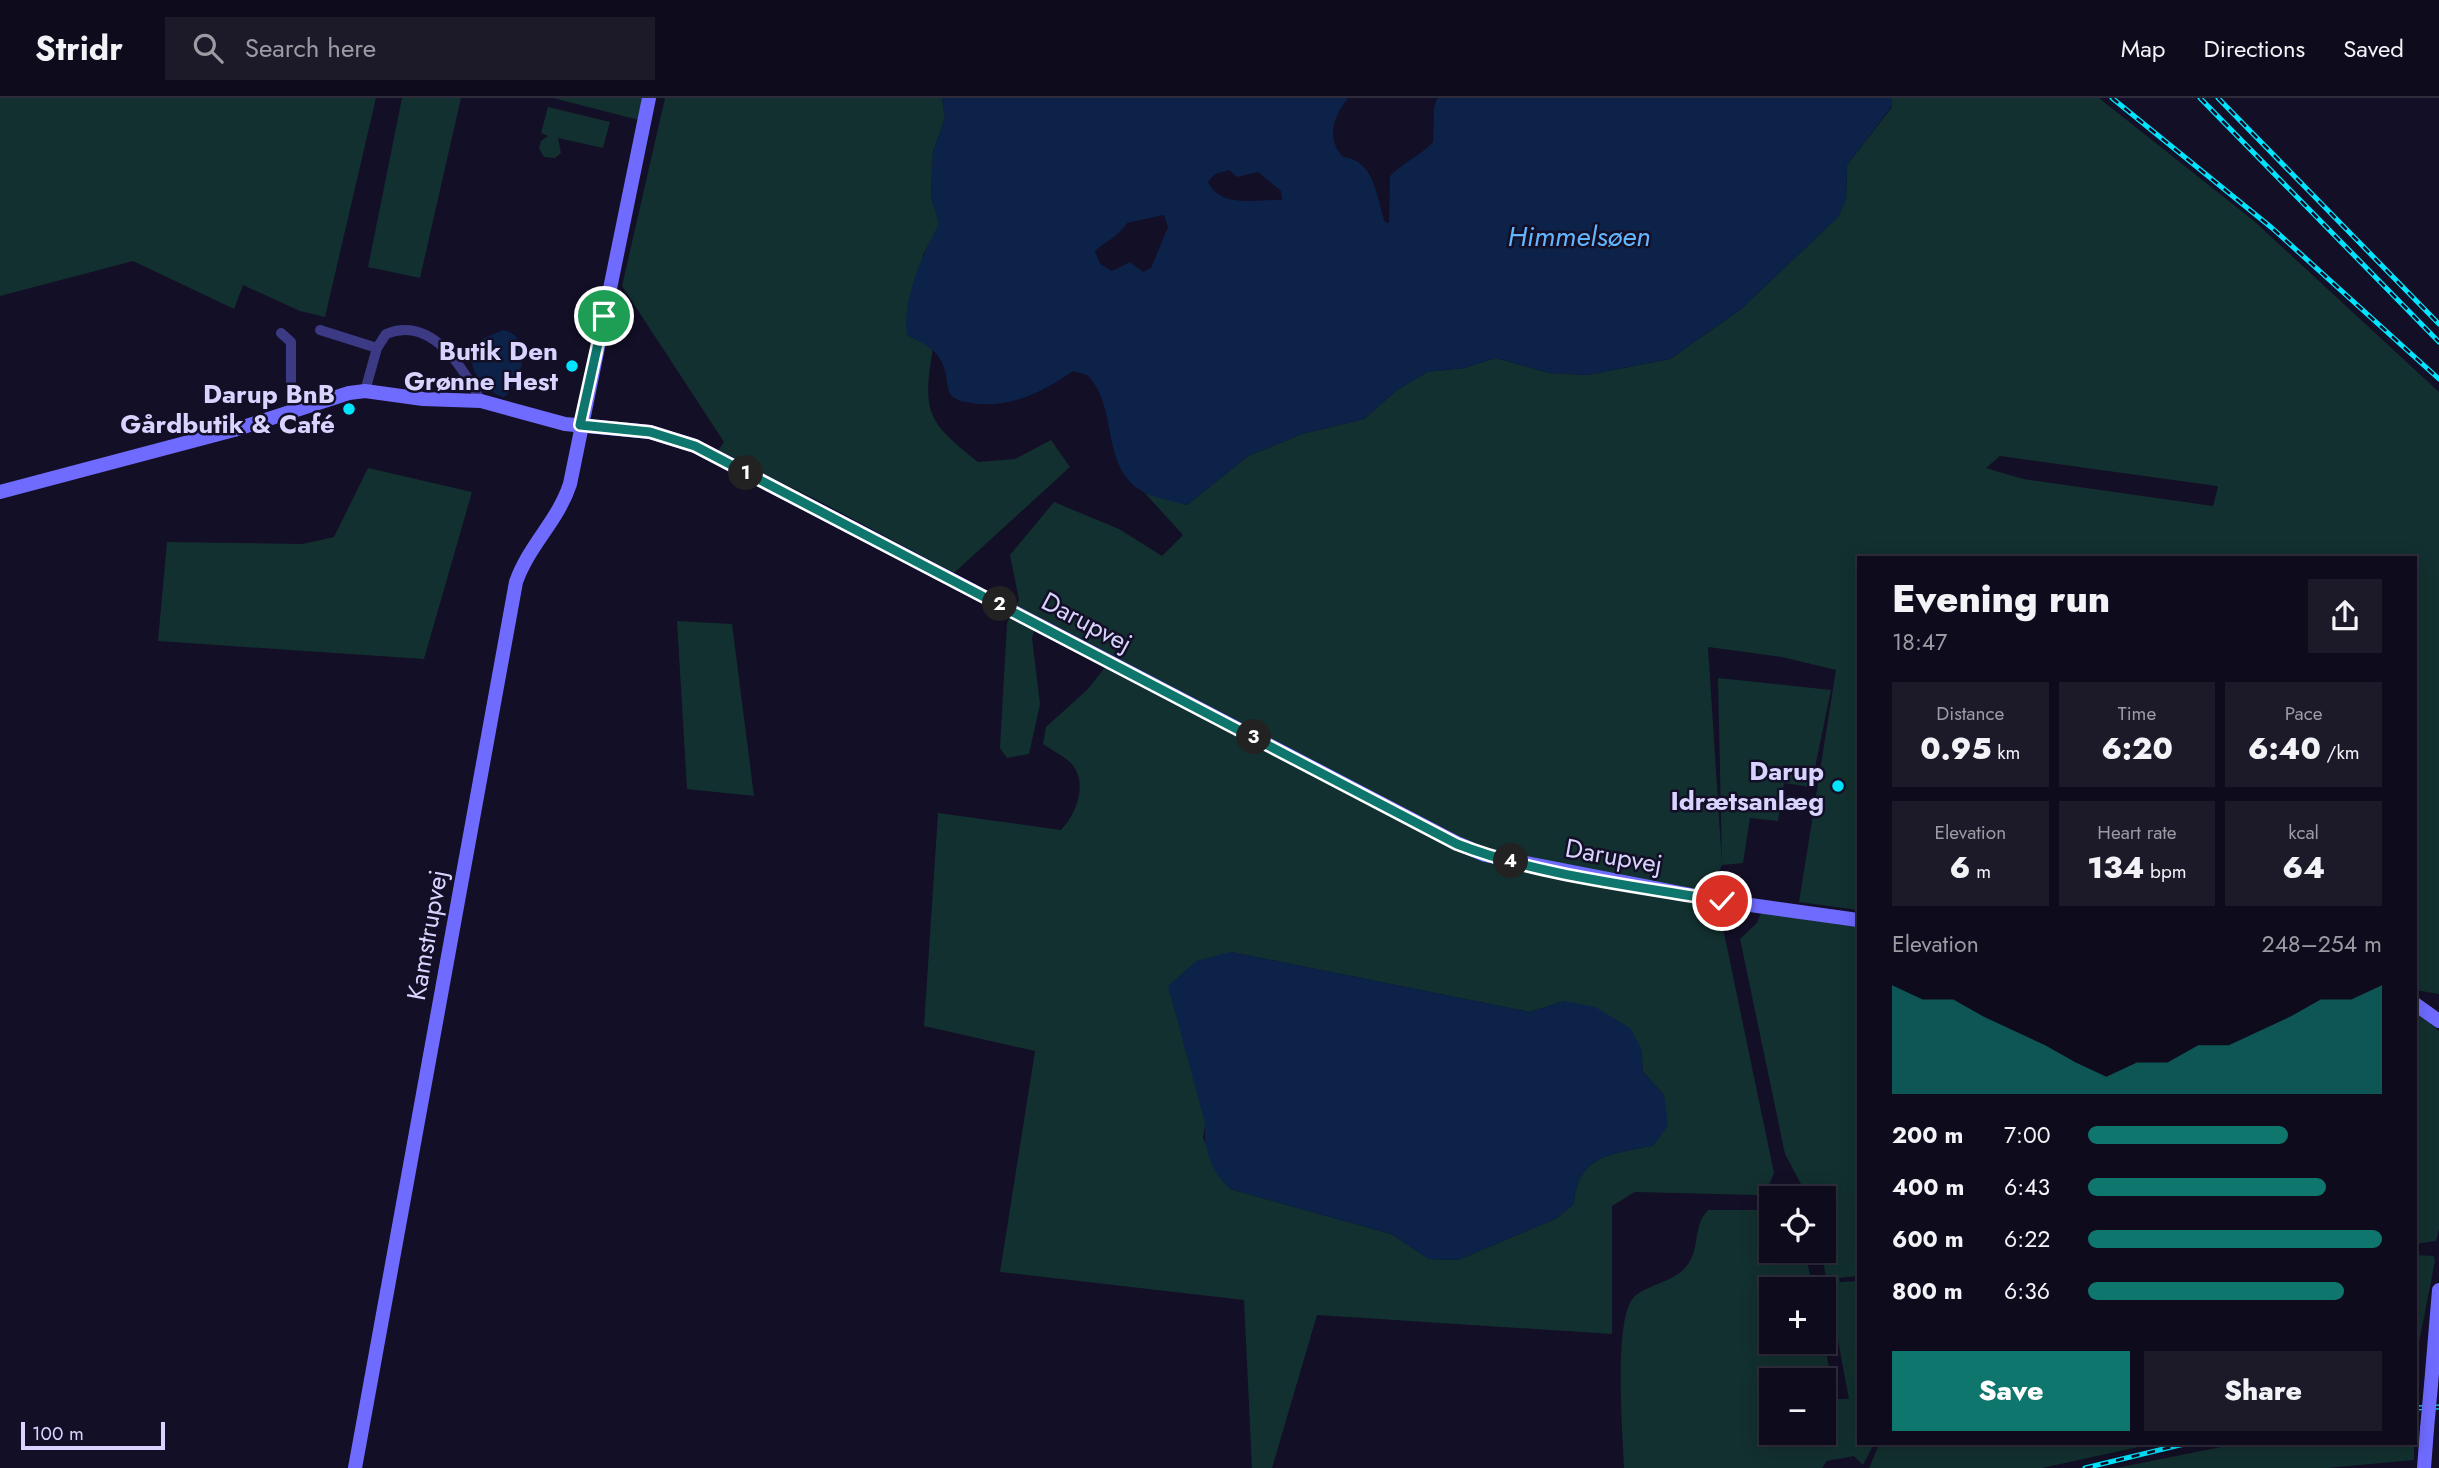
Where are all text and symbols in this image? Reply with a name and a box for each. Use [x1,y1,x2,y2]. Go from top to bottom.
search box [165,17,655,80]
text: Stridr [35,25,123,72]
icon: search [189,29,227,67]
text: Search here [245,29,376,67]
text: Map [2121,31,2166,66]
text: Directions [2204,31,2305,66]
text: Saved [2343,31,2404,66]
water label: Himmelsøen [1507,216,1651,257]
pin [574,286,634,346]
icon: arrive [585,297,623,335]
place label: Butik Den Grønne Hest [404,332,559,400]
marker: Butik Den Grønne Hest [564,358,580,374]
place label: Darup BnB Gårdbutik & Café [120,375,335,443]
marker: Darup BnB Gårdbutik & Café [341,401,357,417]
pin: 1 [728,456,764,490]
text: 1 [741,459,750,486]
text: Evening run [1892,571,2110,626]
button: share [2308,579,2382,653]
street label: Darupvej [1035,582,1139,662]
pin: 2 [982,587,1018,622]
text: 2 [993,590,1006,617]
text: 18:47 [1892,625,1947,659]
text: Distance [1936,700,2004,727]
text: Time [2118,700,2156,727]
text: Pace [2285,700,2323,727]
pin: 3 [1236,720,1272,754]
text: 3 [1248,723,1259,750]
text: 0.95 [1920,727,1992,770]
text: 6:20 [2101,727,2173,770]
text: 6:40 [2248,727,2321,770]
text: km [1992,739,2020,766]
text: /km [2321,739,2360,766]
place label: Darup Idrætsanlæg [1670,752,1824,820]
marker: Darup Idrætsanlæg [1830,778,1846,794]
text: Elevation [1934,819,2006,846]
text: Heart rate [2097,819,2177,846]
text: kcal [2288,819,2319,846]
street label: Darupvej [1562,829,1666,883]
pin: 4 [1494,844,1528,878]
text: 6 [1950,846,1971,889]
text: 134 [2087,846,2144,889]
text: 64 [2282,846,2325,889]
text: 4 [1504,847,1517,874]
text: m [1971,858,1991,885]
text: bpm [2144,858,2187,885]
street label: Kamstrupvej [397,867,457,1003]
pin [1692,871,1752,931]
icon: check [1703,882,1741,920]
text: Elevation [1892,927,1979,961]
text: 248–254 m [2262,927,2382,961]
text: 200 m [1892,1118,1963,1152]
text: 7:00 [2004,1118,2051,1152]
text: 400 m [1892,1170,1964,1204]
text: 6:43 [2004,1170,2050,1204]
map controls [1759,1186,1836,1445]
button: locate [1759,1186,1836,1263]
text: 600 m [1892,1222,1964,1256]
text: 6:22 [2004,1222,2050,1256]
text: 800 m [1892,1274,1963,1308]
text: 6:36 [2004,1274,2050,1308]
button: + [1759,1277,1836,1354]
button: Save [1892,1351,2130,1431]
button: Share [2144,1351,2382,1431]
button: − [1759,1368,1836,1445]
scale bar [21,1419,164,1451]
text: 100 m [32,1420,84,1447]

